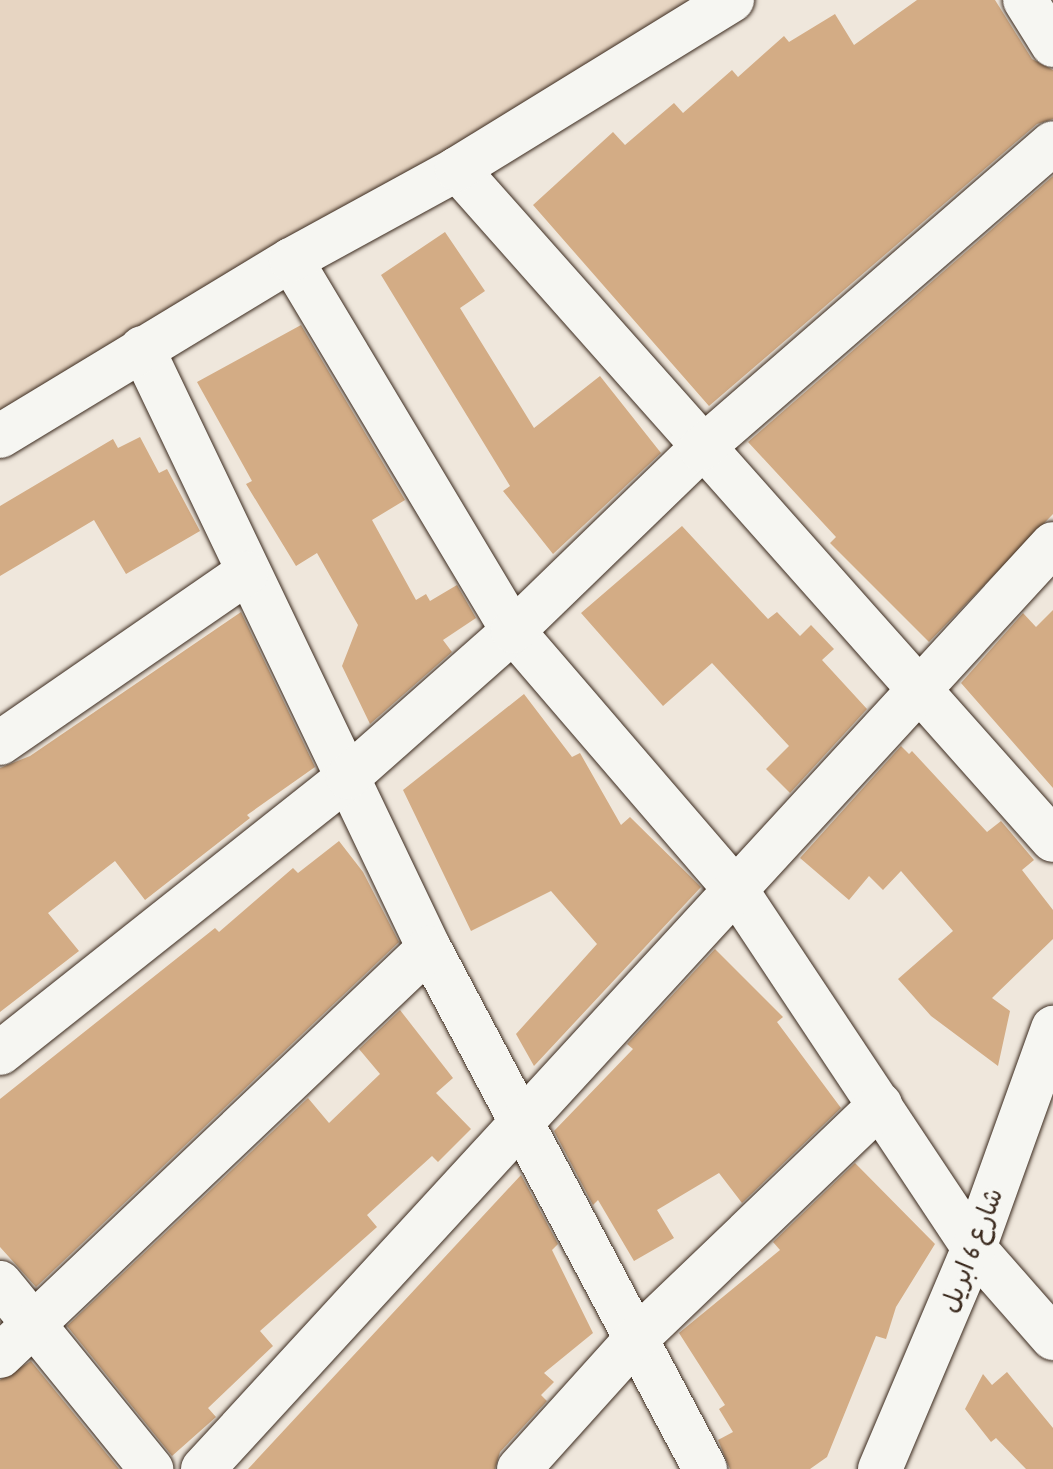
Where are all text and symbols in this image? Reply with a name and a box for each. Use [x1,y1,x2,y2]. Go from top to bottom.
street label: شارع 6 ابريل [933,1183,1009,1317]

